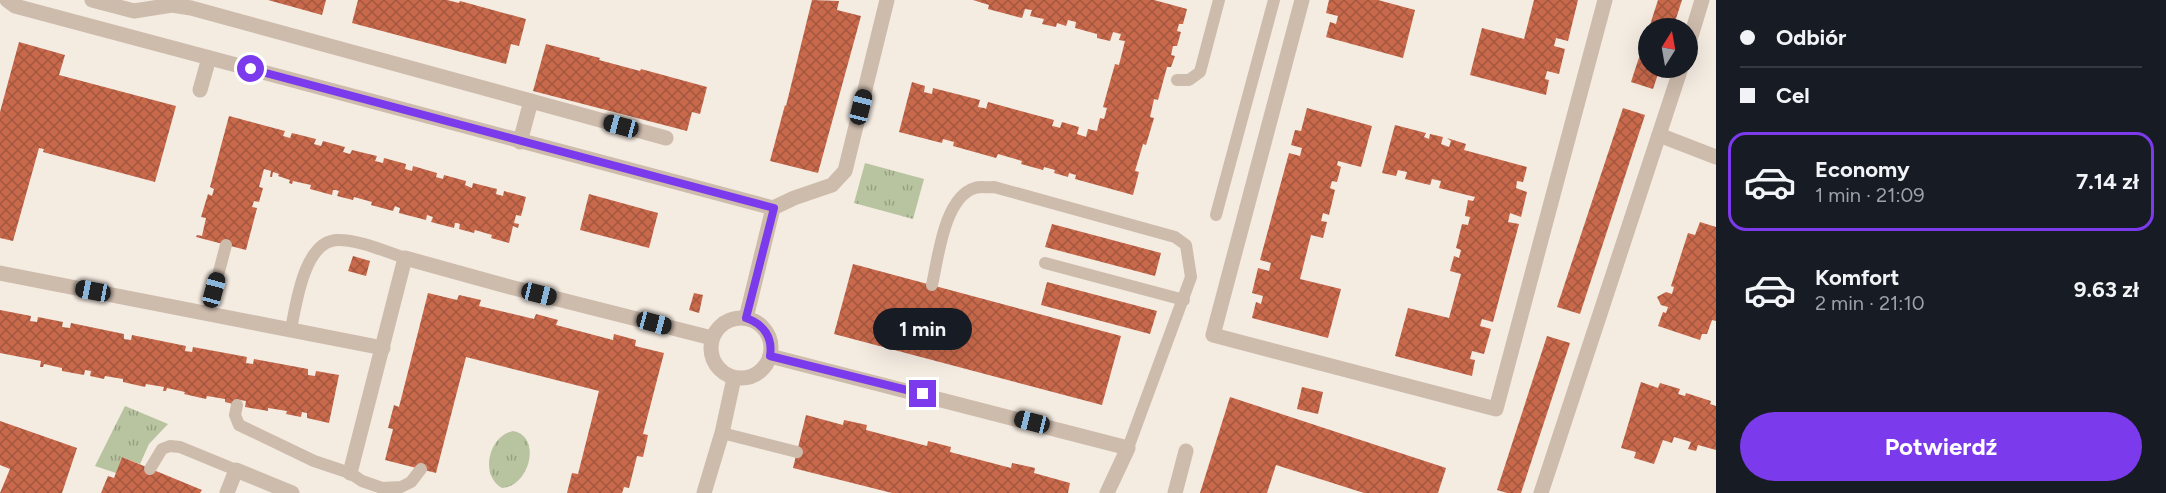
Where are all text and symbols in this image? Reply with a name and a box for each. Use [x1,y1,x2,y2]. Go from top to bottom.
north arrow [1638,18,1698,78]
map controls [1638,18,1698,78]
text: Odbiór [1776,24,1846,51]
route start [237,55,264,82]
text: Cel [1776,82,1810,109]
car [848,87,874,127]
car [601,113,641,139]
icon: car [1743,155,1797,209]
text: Economy [1815,156,1910,183]
text: 7.14 zł [2076,168,2139,195]
text: 1 min · 21:09 [1815,183,1925,207]
icon: car [1743,263,1797,317]
text: Komfort [1815,264,1899,291]
car [201,270,227,310]
text: 9.63 zł [2074,276,2139,303]
car [74,279,112,303]
car [519,281,559,307]
text: 2 min · 21:10 [1815,291,1924,315]
callout: 1 min [874,307,972,349]
car [634,310,674,336]
text: 1 min [899,317,946,341]
route end [909,380,936,407]
car [1012,409,1052,435]
button: Potwierdź [1740,412,2142,481]

